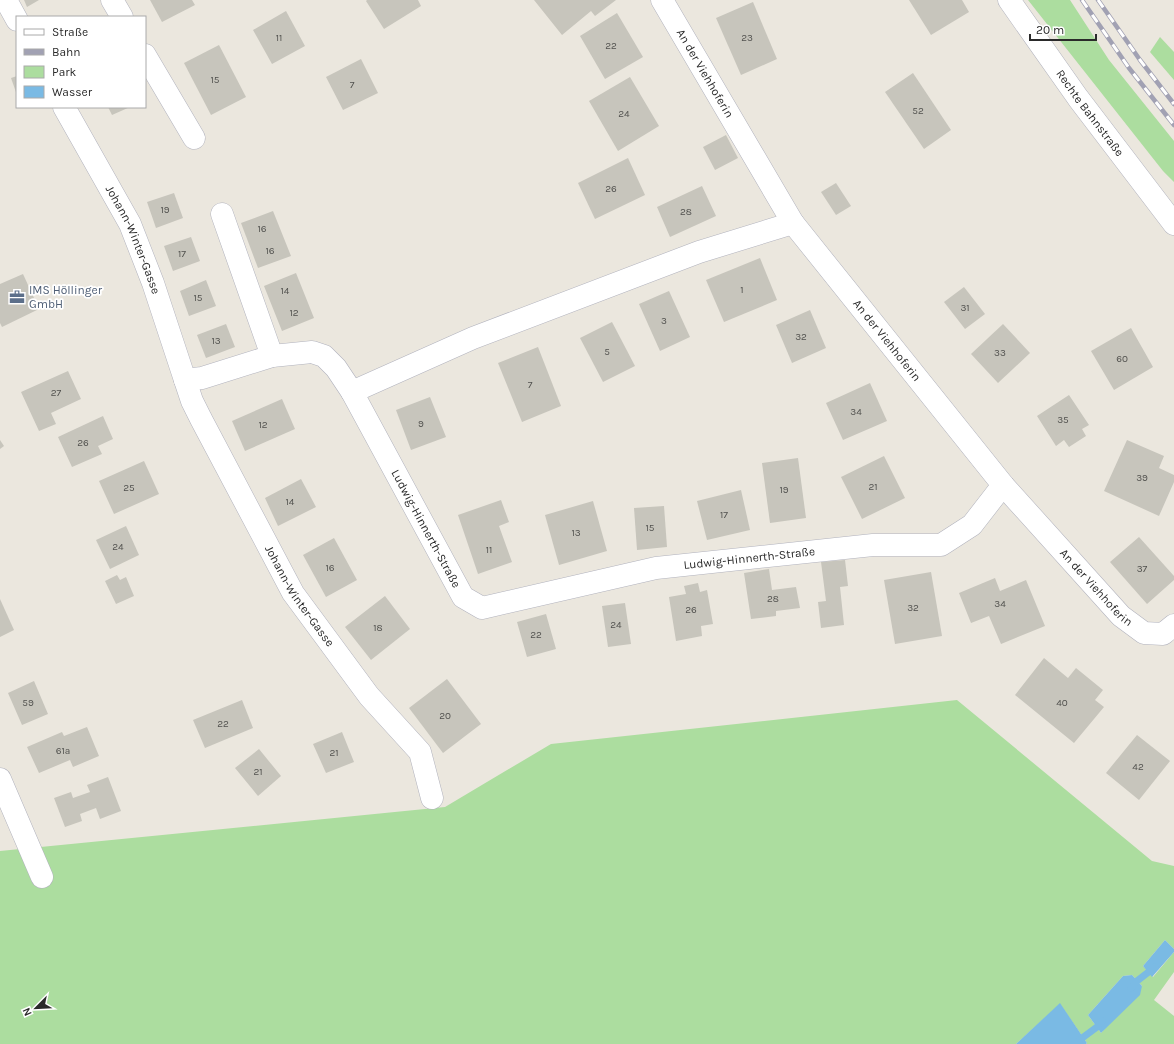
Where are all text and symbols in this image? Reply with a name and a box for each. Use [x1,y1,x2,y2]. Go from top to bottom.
legend [16,16,146,108]
scale bar [1030,16,1096,42]
text: 20 m [1036,23,1064,37]
text: Straße [52,25,88,39]
street label: An der Viehhoferin [674,26,737,120]
house number: 11 [276,32,282,44]
house number: 23 [741,32,753,44]
house number: 22 [605,40,617,52]
text: Bahn [52,45,81,59]
text: Park [52,65,77,79]
street label: Rechte Bahnstraße [1053,67,1127,159]
house number: 15 [211,74,220,86]
house number: 7 [350,79,355,91]
text: Wasser [52,85,93,99]
house number: 52 [912,105,924,117]
house number: 24 [618,108,630,120]
street label: Johann-Winter-Gasse [103,183,163,296]
house number: 26 [605,183,617,195]
house number: 19 [160,204,170,216]
house number: 28 [680,206,692,218]
house number: 16 [257,223,267,235]
house number: 16 [265,245,275,257]
house number: 17 [178,248,186,260]
place label: IMS Höllinger GmbH [29,283,103,311]
house number: 1 [740,284,744,296]
house number: 14 [281,285,290,297]
office icon: IMS Höllinger GmbH [8,288,26,306]
house number: 15 [194,292,203,304]
street label: An der Viehhoferin [850,297,924,384]
house number: 31 [960,302,970,314]
house number: 12 [289,307,299,319]
house number: 3 [661,315,667,327]
house number: 32 [795,331,807,343]
house number: 13 [211,335,221,347]
house number: 5 [604,346,610,358]
house number: 33 [994,347,1006,359]
house number: 60 [1116,353,1128,365]
house number: 7 [528,379,533,391]
house number: 27 [51,387,62,399]
house number: 34 [850,406,862,418]
house number: 35 [1057,414,1069,426]
house number: 9 [418,418,424,430]
house number: 12 [258,419,268,431]
house number: 26 [77,437,89,449]
street label: Ludwig-Hinnerth-Straße [388,467,464,590]
house number: 39 [1136,472,1148,484]
house number: 21 [868,481,878,493]
house number: 25 [123,482,135,494]
house number: 19 [779,484,789,496]
house number: 14 [286,496,295,508]
house number: 17 [720,509,728,521]
house number: 15 [646,522,655,534]
house number: 13 [571,527,581,539]
house number: 24 [112,541,124,553]
street label: Johann-Winter-Gasse [262,543,337,649]
house number: 11 [486,544,492,556]
street label: Ludwig-Hinnerth-Straße [683,544,816,572]
street label: An der Viehhoferin [1057,546,1135,629]
house number: 16 [325,562,335,574]
house number: 37 [1137,563,1148,575]
house number: 28 [767,593,779,605]
house number: 34 [994,598,1006,610]
house number: 32 [907,602,919,614]
house number: 26 [685,604,697,616]
house number: 24 [610,619,622,631]
house number: 18 [373,622,383,634]
house number: 22 [530,629,542,641]
house number: 59 [22,697,34,709]
house number: 40 [1056,697,1068,709]
house number: 20 [439,710,451,722]
house number: 22 [217,718,229,730]
house number: 61a [56,745,70,757]
house number: 21 [329,747,339,759]
house number: 42 [1132,761,1144,773]
house number: 21 [253,766,263,778]
north arrow [16,988,56,1028]
text: N [20,1006,35,1018]

